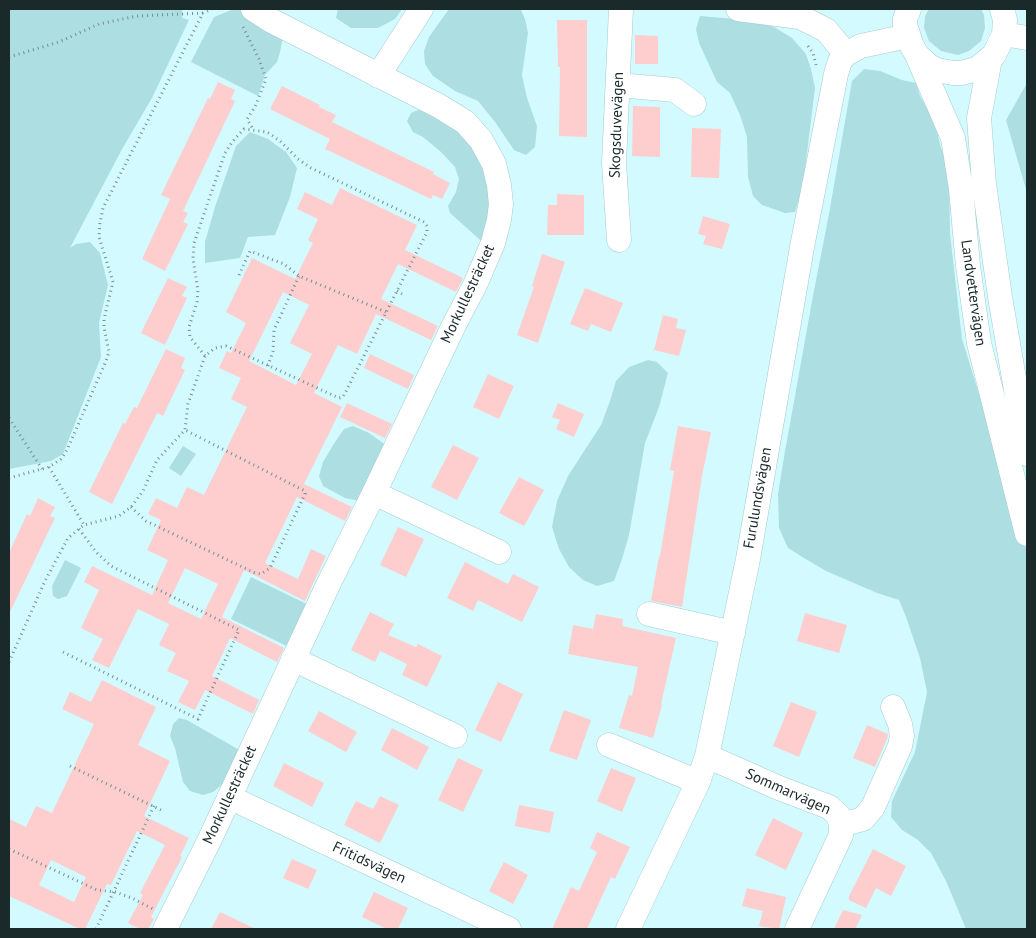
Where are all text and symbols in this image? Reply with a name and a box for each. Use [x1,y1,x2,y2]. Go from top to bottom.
street label: Skogsduvevägen [606,71,628,179]
street label: Landvettervägen [957,239,989,347]
street label: Morkullesträcket [437,242,499,346]
street label: Furulundsvägen [740,446,776,550]
street label: Morkullesträcket [199,743,261,847]
street label: Sommarvägen [743,765,833,819]
street label: Fritidsvägen [329,838,409,888]

